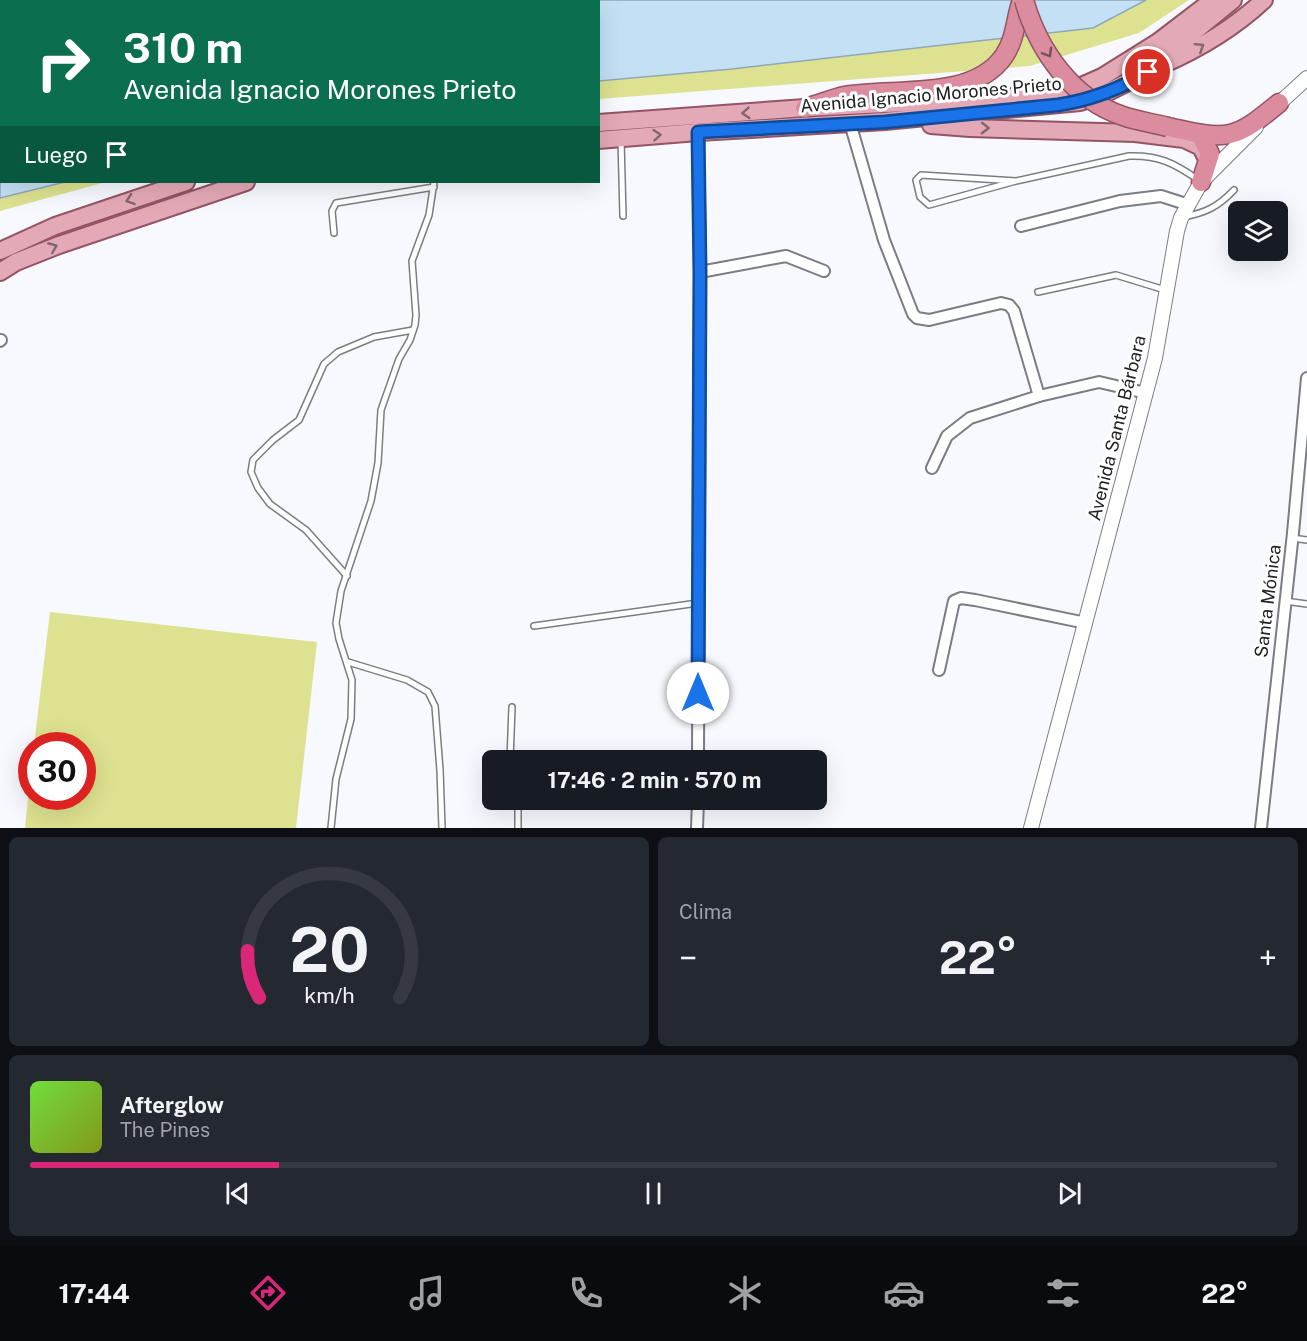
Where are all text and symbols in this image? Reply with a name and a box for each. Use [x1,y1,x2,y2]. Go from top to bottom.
text: 310 m [123,23,243,72]
icon: right [24,24,102,102]
one-way arrow [1194,42,1204,54]
pin [1122,46,1173,97]
one-way arrow [1041,47,1052,57]
icon: arrive [1131,55,1164,88]
text: Avenida Ignacio Morones Prieto [123,73,517,105]
street label: Avenida Ignacio Morones Prieto [799,73,1063,116]
one-way arrow [742,106,751,119]
one-way arrow [981,122,990,135]
one-way arrow [652,129,661,142]
icon: arrive [100,138,133,171]
text: Luego [24,142,88,168]
one-way arrow [125,193,136,206]
map controls [1228,201,1288,261]
button: layers [1228,201,1288,261]
one-way arrow [47,242,58,255]
street label: Avenida Santa Bárbara [1083,333,1150,523]
street label: Santa Mónica [1250,543,1285,659]
position arrow [666,661,730,725]
speed limit sign: 30 [18,732,96,810]
text: 17:46 · 2 min · 570 m [548,767,762,793]
text: Clima [679,900,732,924]
text: 20 [289,913,369,986]
text: 22° [939,931,1017,984]
text: − [679,939,697,977]
text: + [1259,939,1277,977]
text: km/h [304,984,354,1009]
text: Afterglow [120,1092,224,1118]
text: The Pines [120,1118,210,1142]
icon: previous [221,1177,254,1210]
icon: pause [637,1177,670,1210]
icon: next [1053,1177,1086,1210]
icon: directions [247,1272,289,1314]
icon: music [406,1272,448,1314]
icon: phone [565,1272,607,1314]
icon: climate [724,1272,766,1314]
icon: car [883,1272,925,1314]
icon: filters [1042,1272,1084,1314]
text: 17:44 [59,1277,130,1309]
text: 22° [1201,1277,1248,1309]

